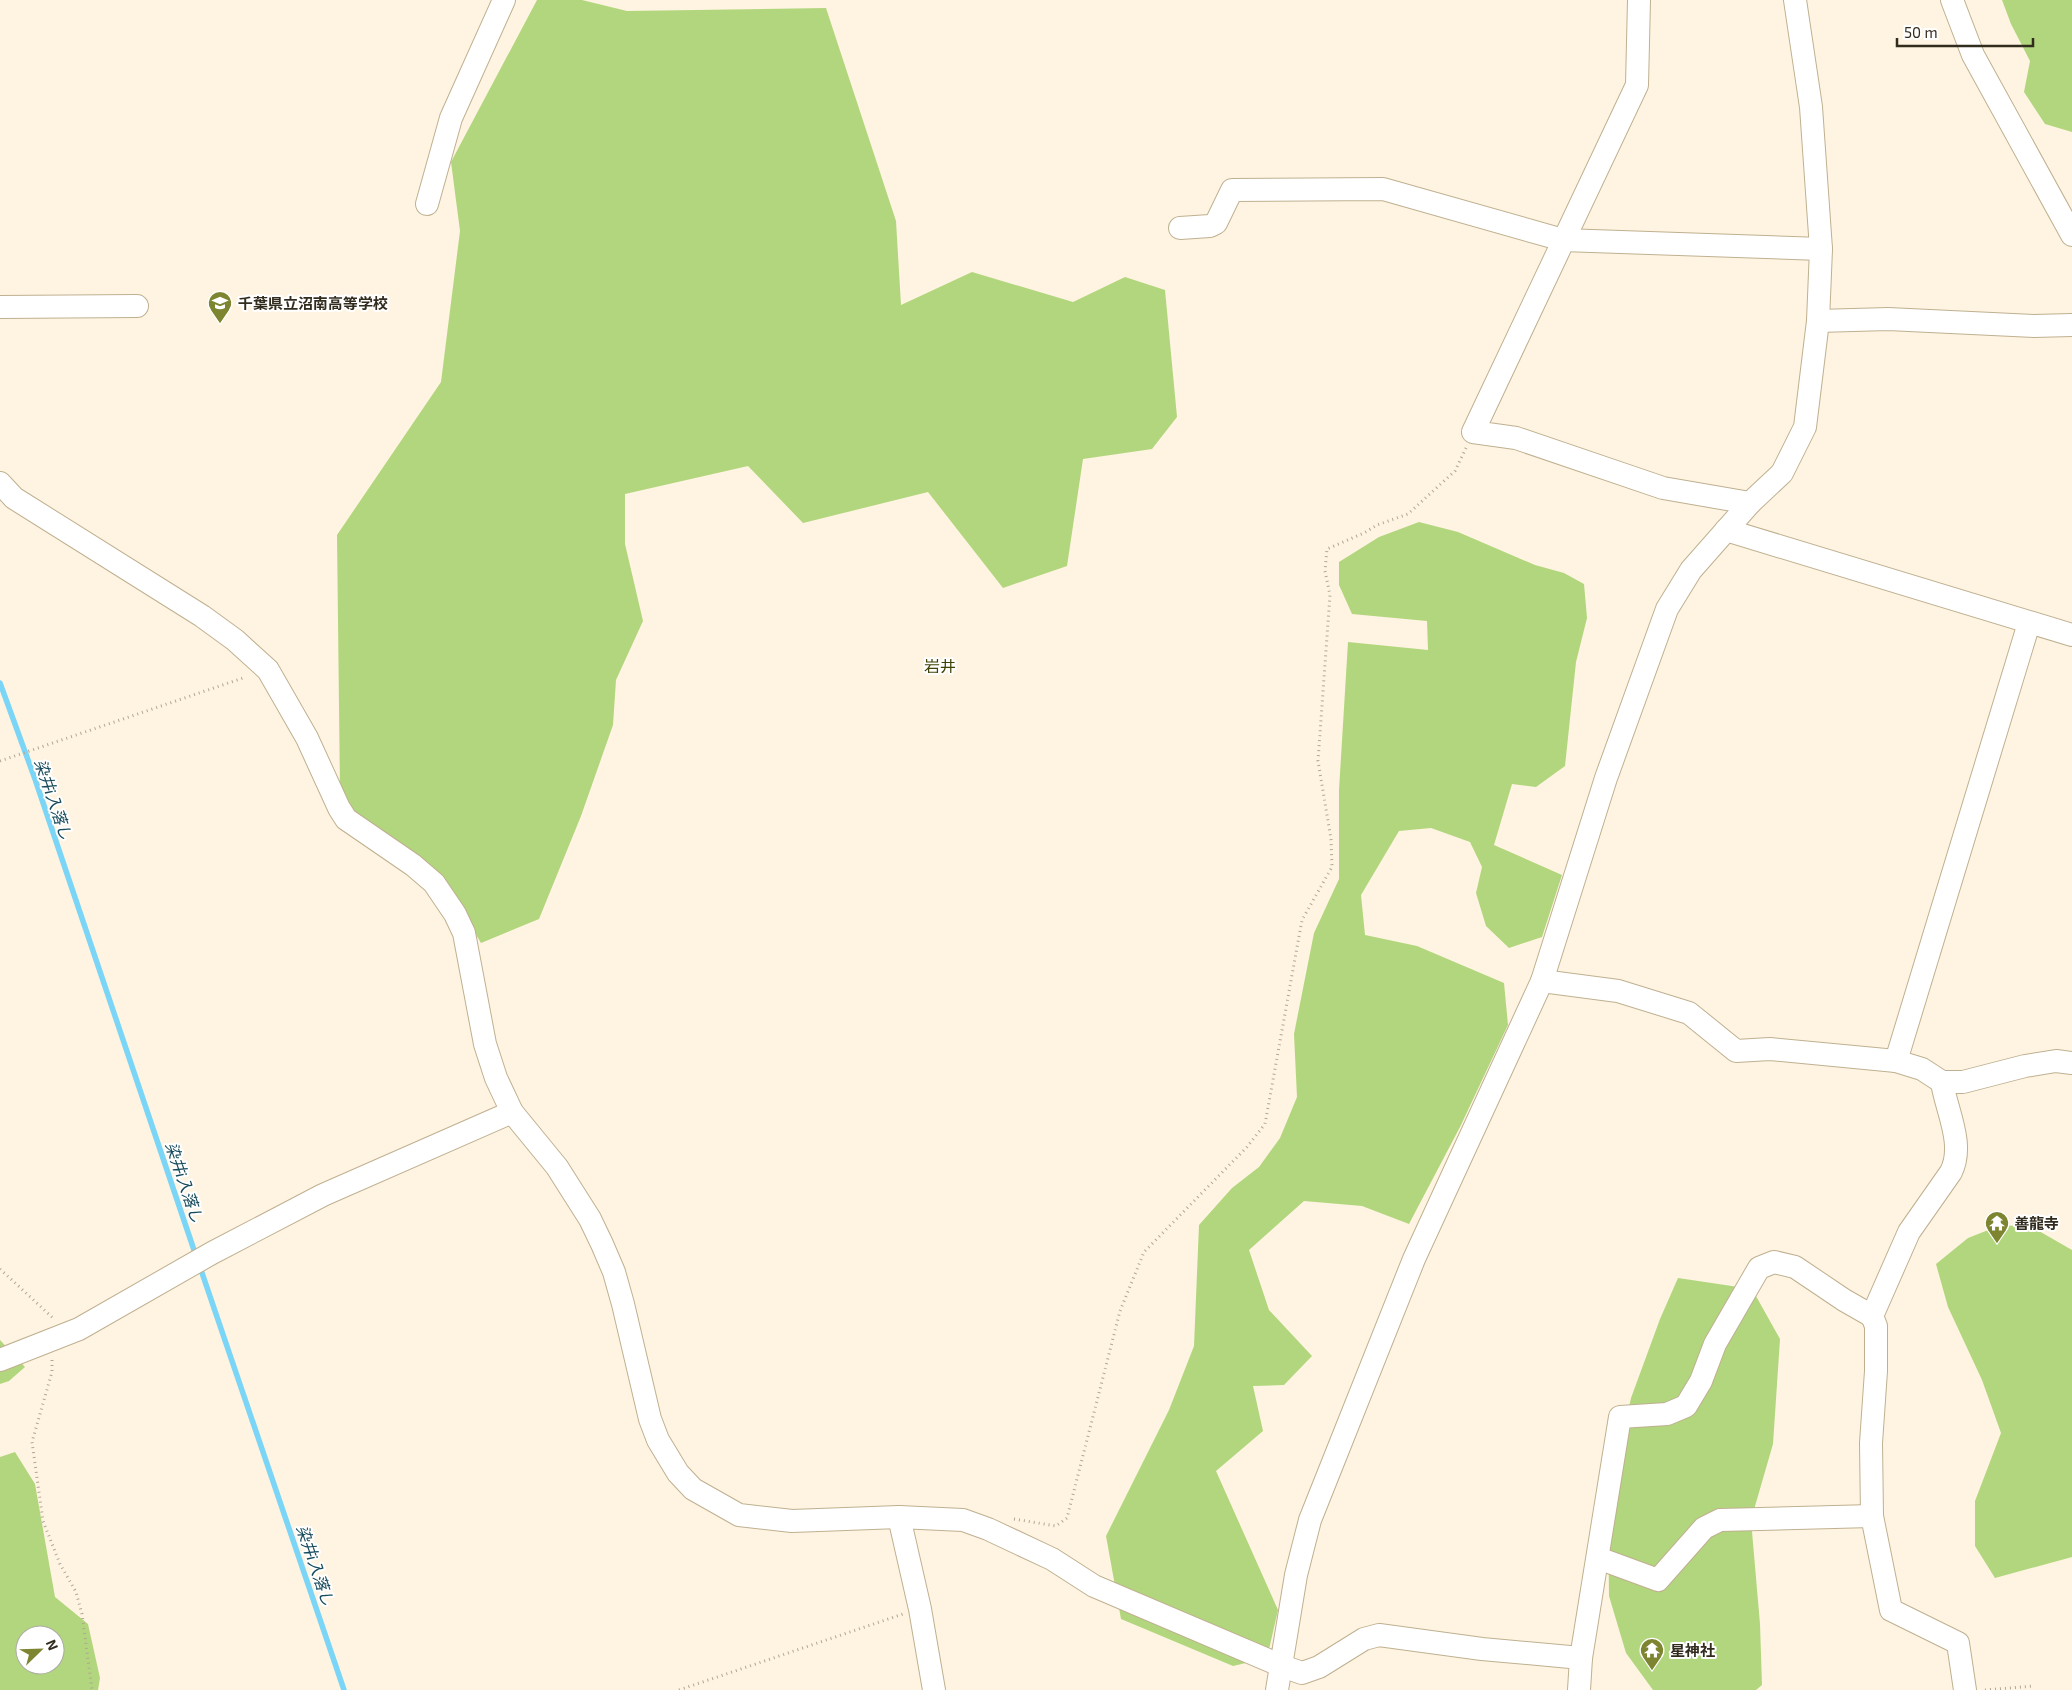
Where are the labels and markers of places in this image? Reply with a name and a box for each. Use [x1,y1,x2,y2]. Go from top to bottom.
school or university icon: 千葉県立沼南高等学校 [207,290,233,324]
place label: 千葉県立沼南高等学校 [238,294,388,312]
temple icon: 善龍寺 [1984,1210,2010,1244]
place label: 善龍寺 [2014,1214,2059,1232]
temple icon: 星神社 [1639,1637,1665,1671]
place label: 星神社 [1670,1641,1715,1659]

